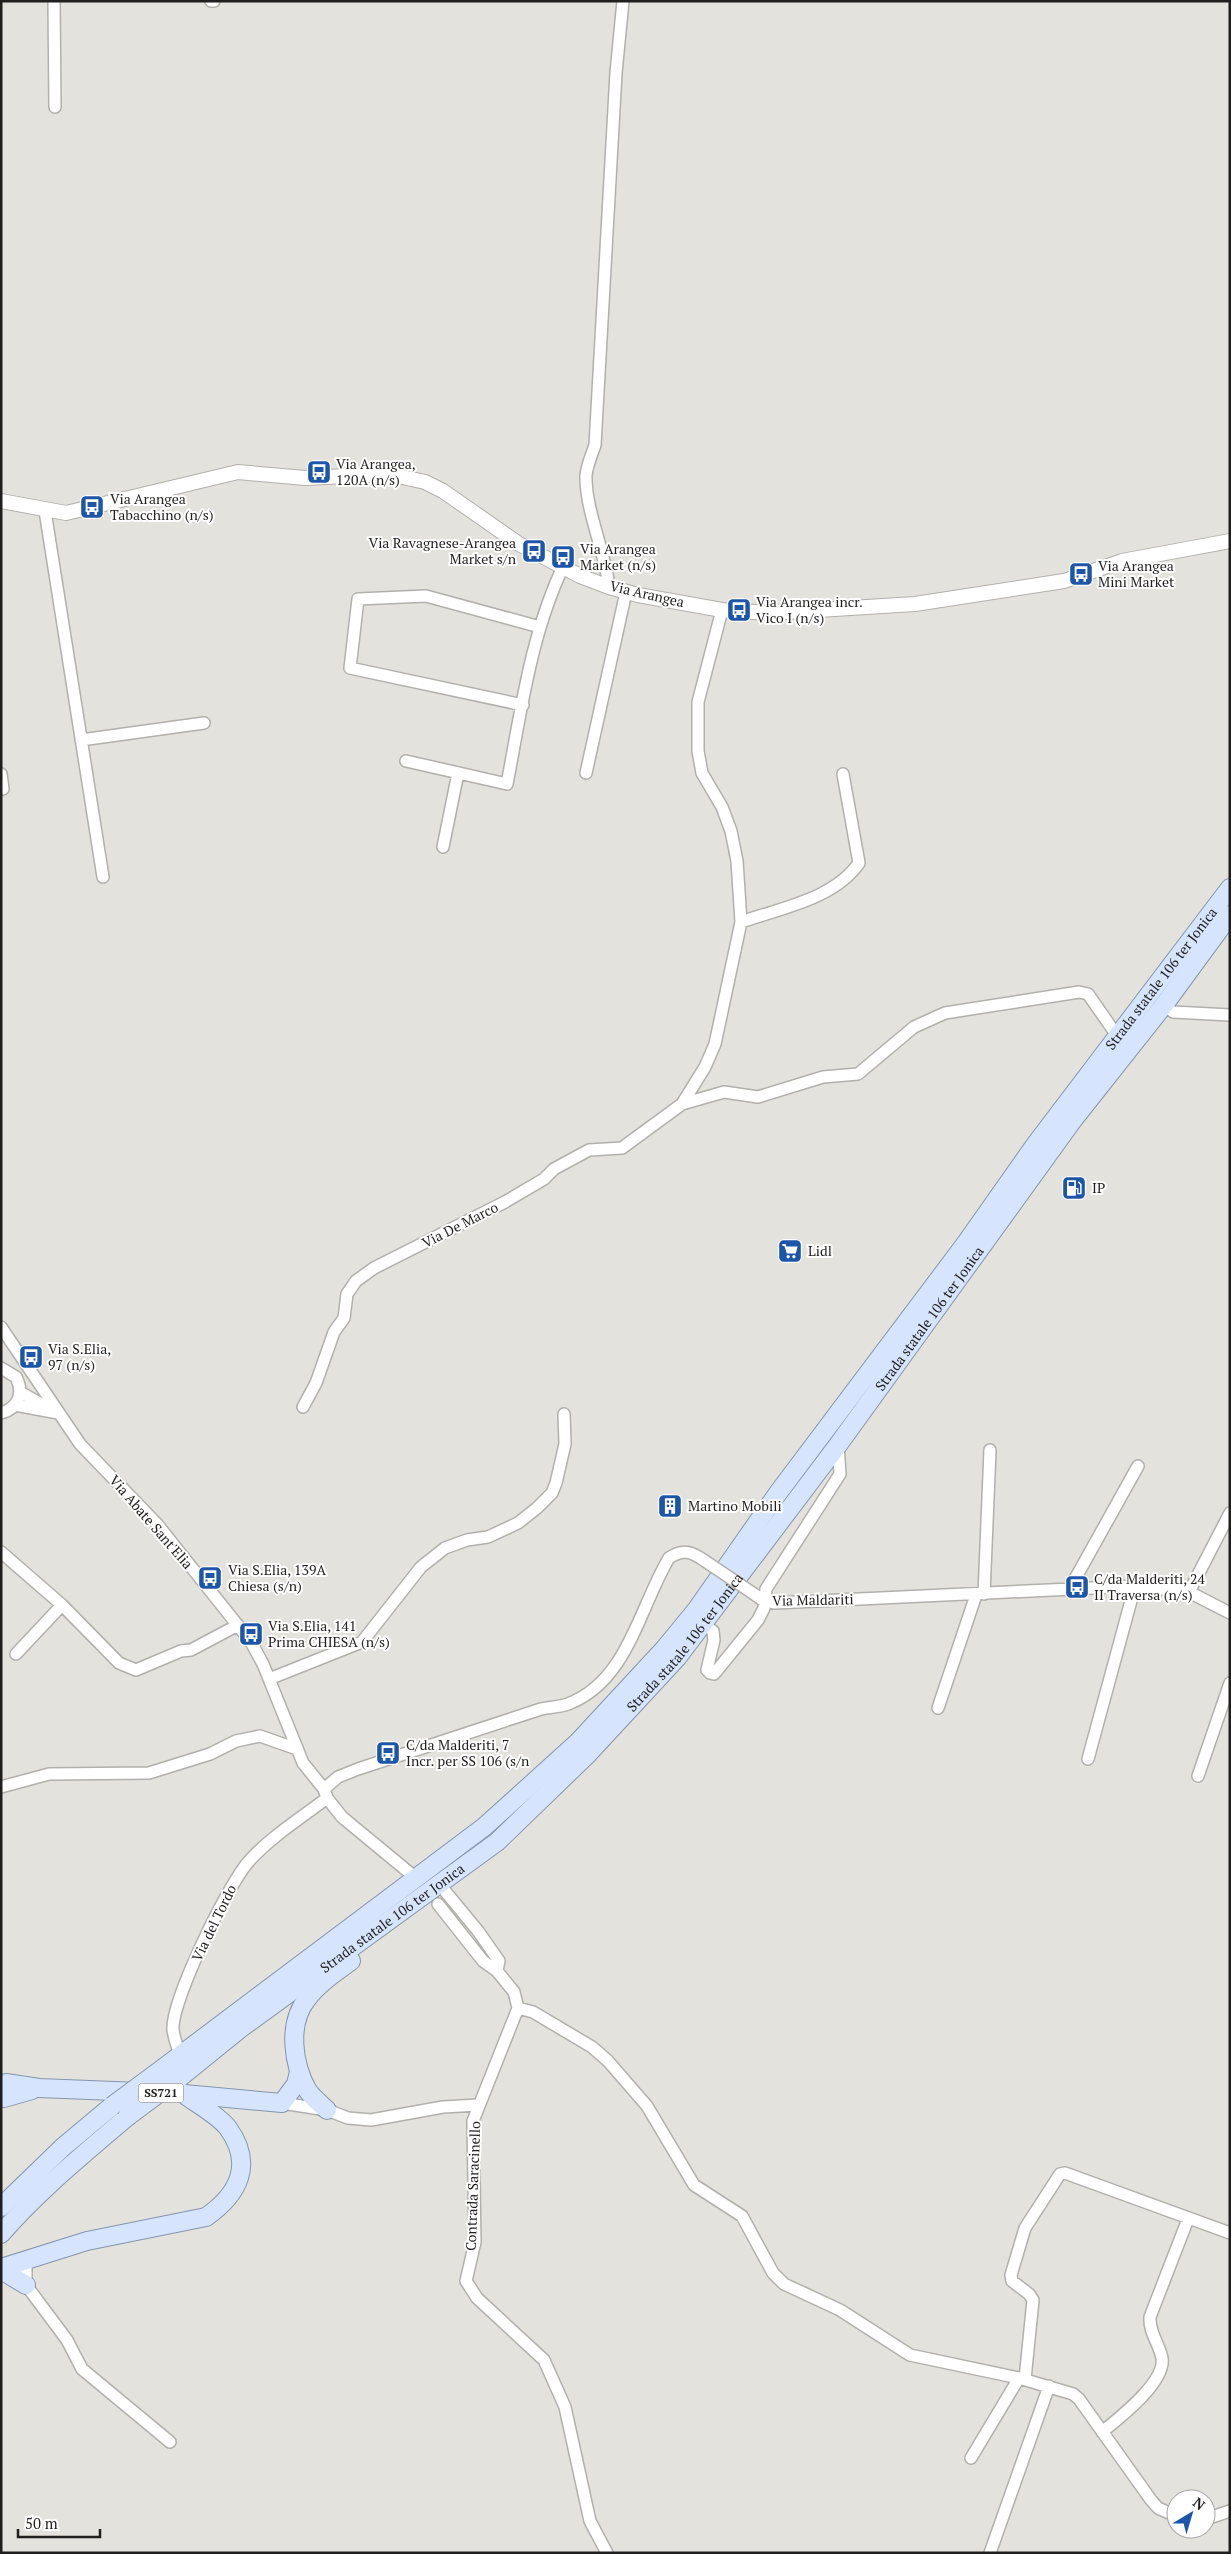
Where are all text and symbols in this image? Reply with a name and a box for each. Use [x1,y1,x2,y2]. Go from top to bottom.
place label: Via Arangea, 120A (n/s) [336,454,416,489]
bus stop icon: Via Arangea, 120A (n/s) [306,459,332,485]
place label: Via Arangea Tabacchino (n/s) [110,489,214,524]
bus stop icon: Via Arangea Tabacchino (n/s) [79,494,105,520]
place label: Via Ravagnese-Arangea Market s/n [369,533,517,568]
bus stop icon: Via Ravagnese-Arangea Market s/n [521,538,547,564]
place label: Via Arangea Market (n/s) [580,539,656,574]
bus stop icon: Via Arangea Market (n/s) [550,544,576,570]
place label: Via Arangea Mini Market [1098,556,1175,591]
bus stop icon: Via Arangea Mini Market [1068,561,1094,587]
street label: Via Arangea [608,576,686,611]
place label: Via Arangea incr. Vico I (n/s) [756,592,863,627]
bus stop icon: Via Arangea incr. Vico I (n/s) [726,597,752,623]
street label: Strada statale 106 ter Jonica [1101,903,1221,1054]
fuel station icon: IP [1061,1175,1087,1201]
place label: IP [1092,1178,1105,1197]
street label: Via De Marco [418,1197,501,1252]
supermarket icon: Lidl [777,1238,803,1264]
place label: Lidl [808,1241,832,1260]
street label: Strada statale 106 ter Jonica [870,1242,988,1394]
place label: Via S.Elia, 97 (n/s) [48,1339,111,1374]
bus stop icon: Via S.Elia, 97 (n/s) [18,1344,44,1370]
street label: Via Abate Sant'Elia [105,1471,197,1573]
building icon: Martino Mobili [657,1493,683,1519]
place label: Martino Mobili [688,1496,782,1515]
place label: Via S.Elia, 139A Chiesa (s/n) [228,1560,327,1595]
bus stop icon: Via S.Elia, 139A Chiesa (s/n) [197,1565,223,1591]
street label: Strada statale 106 ter Jonica [622,1569,747,1716]
place label: C/da Malderiti, 24 II Traversa (n/s) [1094,1569,1206,1604]
bus stop icon: C/da Malderiti, 24 II Traversa (n/s) [1064,1574,1090,1600]
street label: Via Maldariti [772,1589,854,1610]
place label: Via S.Elia, 141 Prima CHIESA (n/s) [268,1616,390,1651]
bus stop icon: Via S.Elia, 141 Prima CHIESA (n/s) [238,1621,264,1647]
place label: C/da Malderiti, 7 Incr. per SS 106 (s/n [406,1735,530,1770]
bus stop icon: C/da Malderiti, 7 Incr. per SS 106 (s/n [375,1740,401,1766]
street label: Strada statale 106 ter Jonica [316,1859,468,1977]
street label: Via del Tordo [187,1881,240,1964]
road number: SS721 [138,2084,184,2102]
street label: Contrada Saracinello [461,2120,484,2251]
north arrow [1166,2489,1216,2539]
text: N [1189,2493,1210,2514]
scale bar [18,2506,100,2538]
text: 50 m [25,2513,58,2533]

